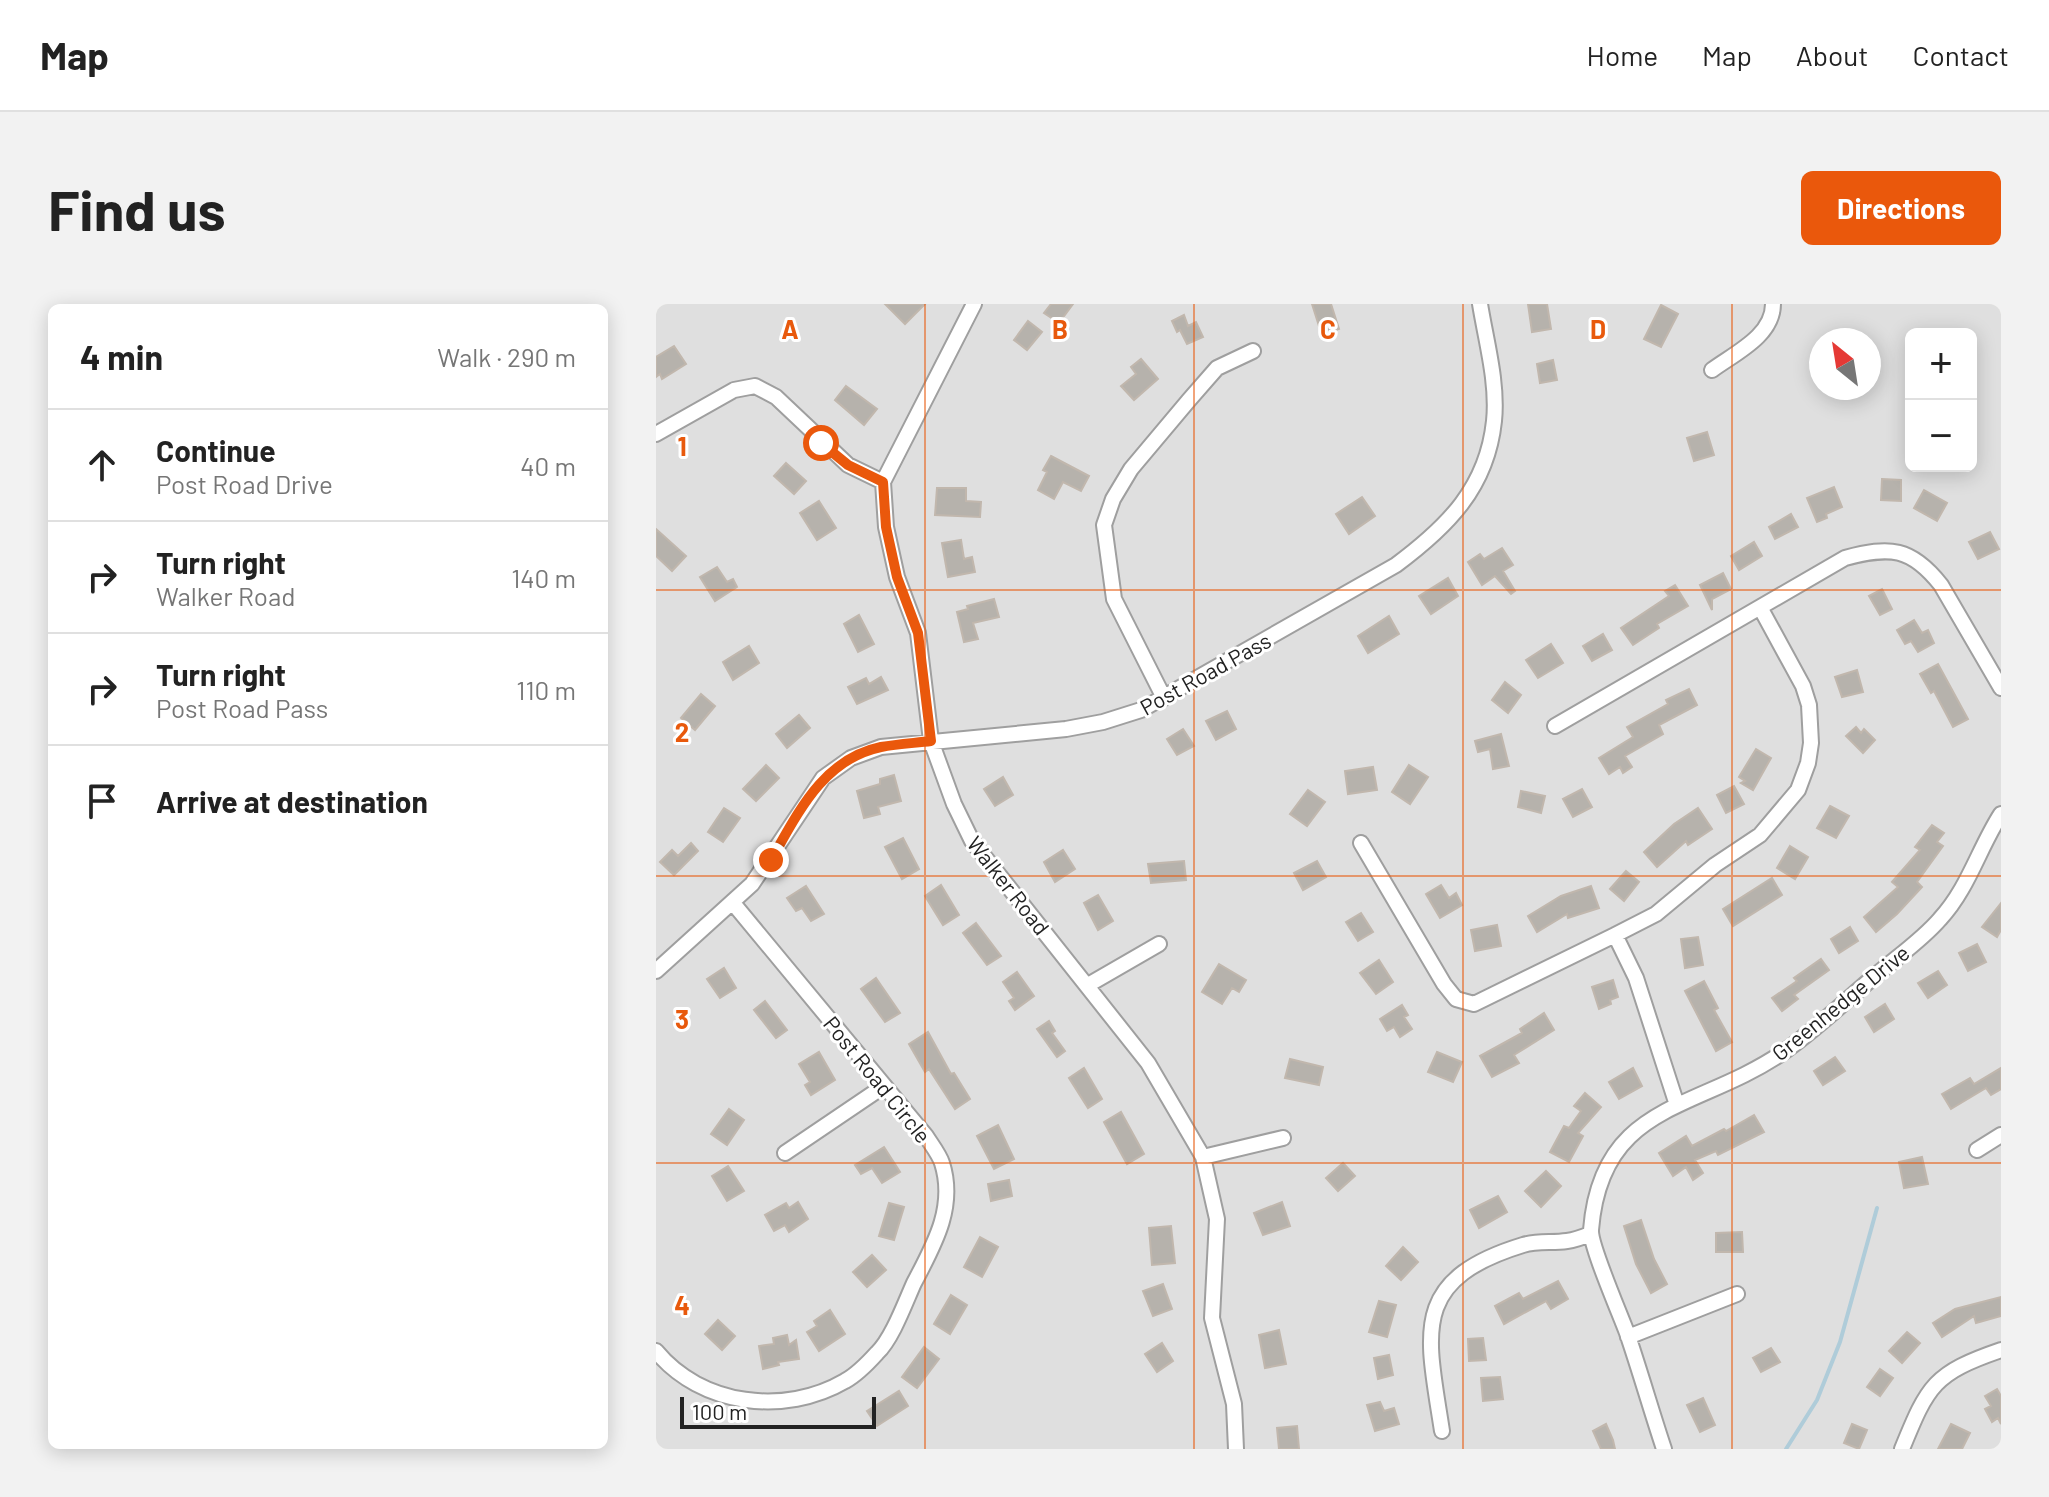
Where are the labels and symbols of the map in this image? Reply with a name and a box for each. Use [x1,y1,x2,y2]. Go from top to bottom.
text: A [781,313,799,344]
text: B [1052,313,1068,344]
text: C [1320,313,1336,344]
text: D [1590,313,1606,344]
north arrow [1809,328,1881,400]
route start [803,425,839,461]
text: 1 [677,430,687,461]
street label: Post Road Pass [1135,626,1275,720]
text: 2 [675,716,689,747]
street label: Walker Road [962,831,1056,939]
route end [753,842,789,878]
street label: Greenhedge Drive [1766,939,1914,1065]
text: 3 [675,1003,689,1034]
street label: Post Road Circle [819,1010,937,1148]
text: 4 [674,1289,690,1320]
scale bar [680,1393,876,1429]

